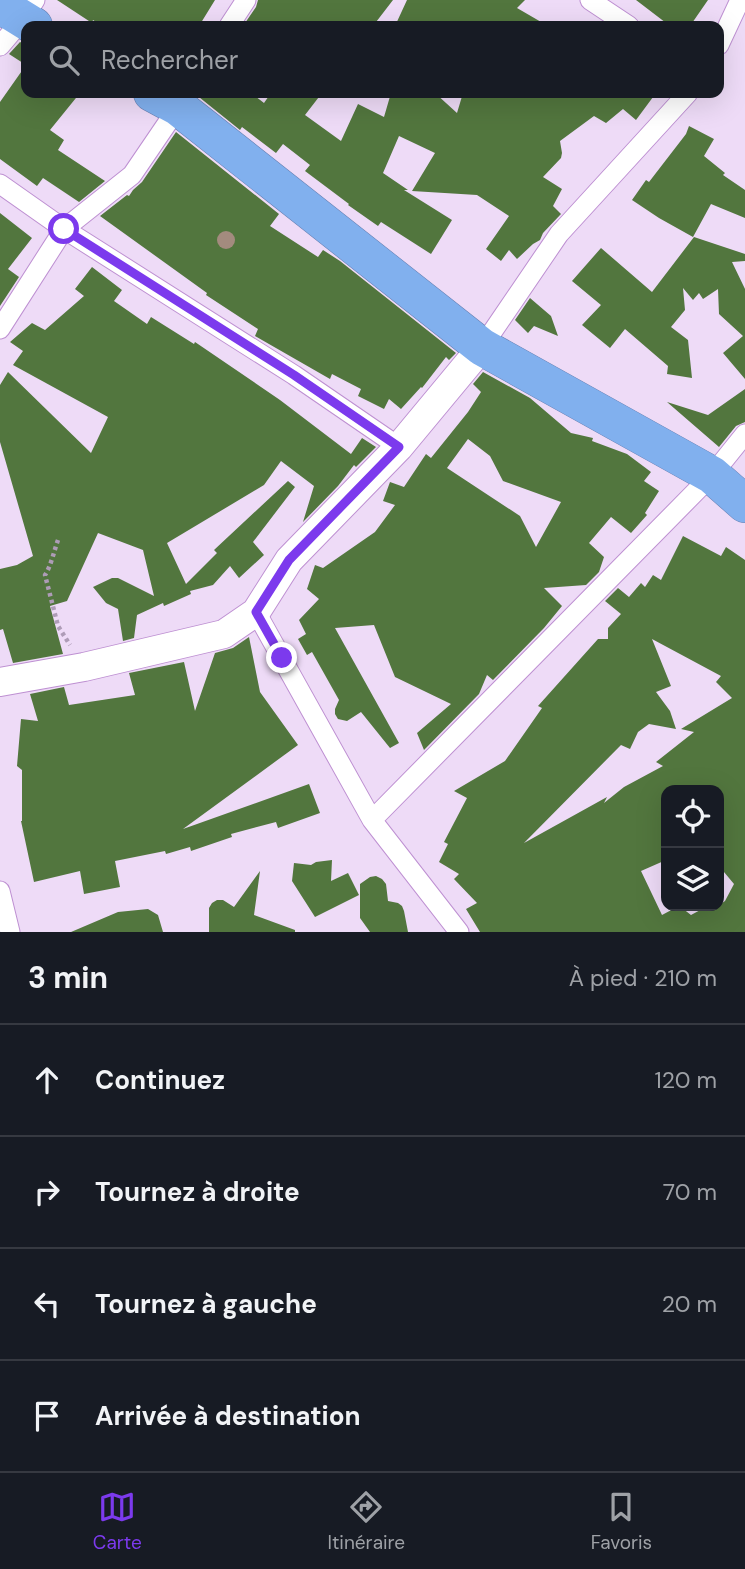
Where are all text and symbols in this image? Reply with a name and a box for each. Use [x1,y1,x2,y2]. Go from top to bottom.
search box [21,21,724,98]
icon: search [45,41,83,79]
text: Rechercher [101,43,238,77]
route start [48,213,79,244]
route end [266,642,297,673]
map controls [661,785,724,911]
button: locate [661,785,724,848]
button: layers [661,848,724,911]
text: 3 min [28,958,108,997]
text: À pied · 210 m [569,963,717,993]
icon: ahead [28,1061,66,1099]
text: Continuez [95,1063,225,1097]
text: 120 m [654,1065,717,1095]
icon: right [28,1173,66,1211]
text: Tournez à droite [95,1175,300,1209]
text: 70 m [663,1177,717,1207]
icon: left [28,1285,66,1323]
text: Tournez à gauche [95,1287,317,1321]
text: 20 m [662,1289,717,1319]
icon: arrive [28,1397,66,1435]
text: Arrivée à destination [95,1399,361,1433]
tab: Carte [93,1488,142,1555]
tab: Itinéraire [327,1488,405,1555]
tab: Favoris [591,1488,652,1555]

